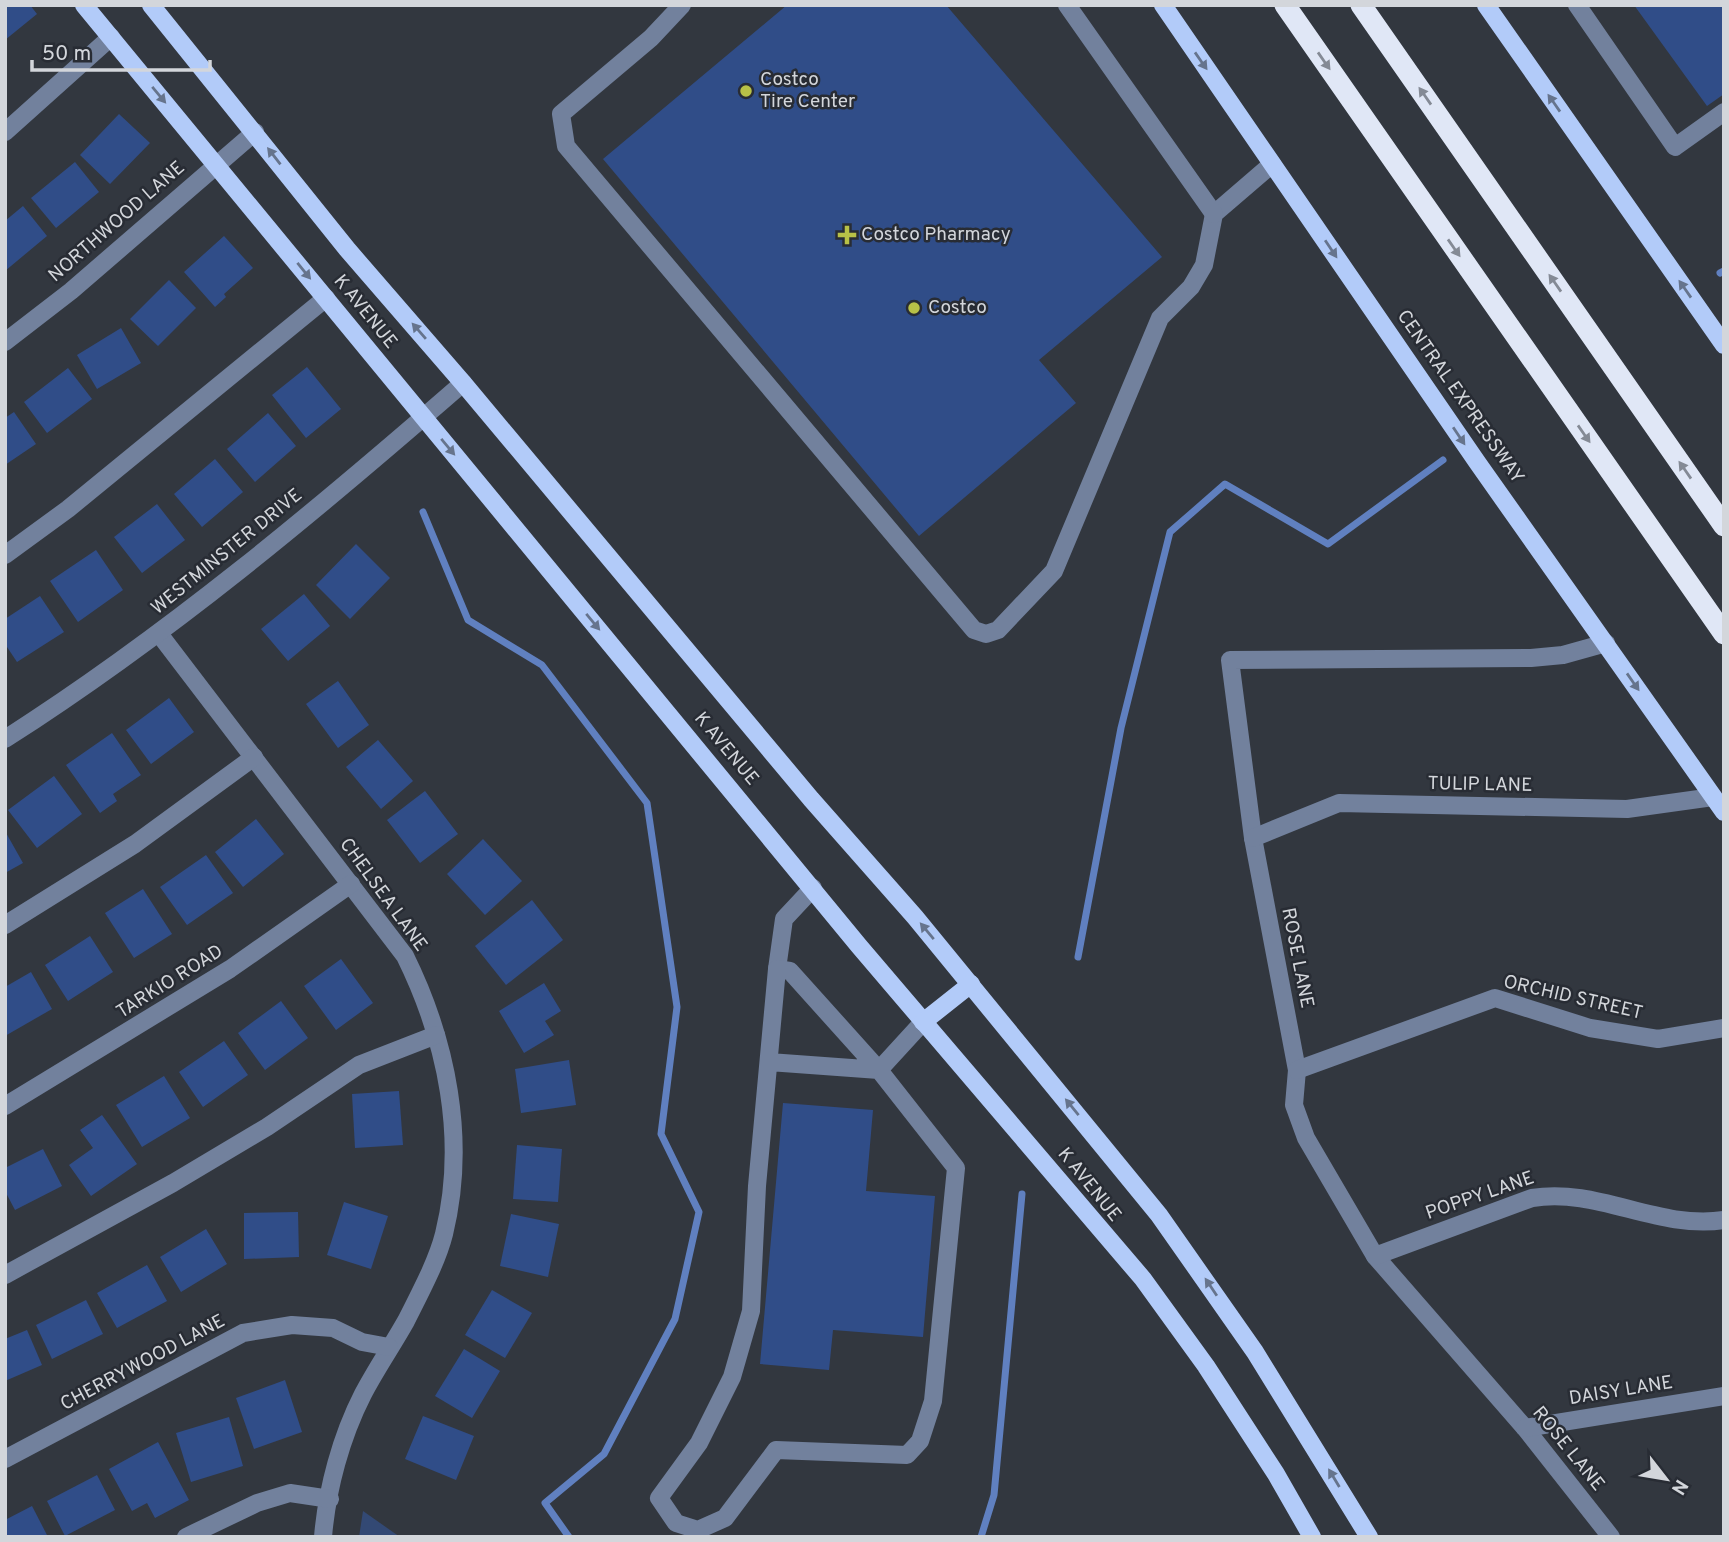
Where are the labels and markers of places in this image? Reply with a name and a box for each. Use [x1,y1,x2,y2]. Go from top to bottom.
place label: Costco Tire Center [760,68,856,114]
marker: Costco Tire Center [738,83,754,99]
place label: Costco Pharmacy [861,223,1011,247]
marker: Costco Pharmacy [839,227,855,243]
place label: Costco [928,296,987,320]
marker: Costco [906,300,922,316]

